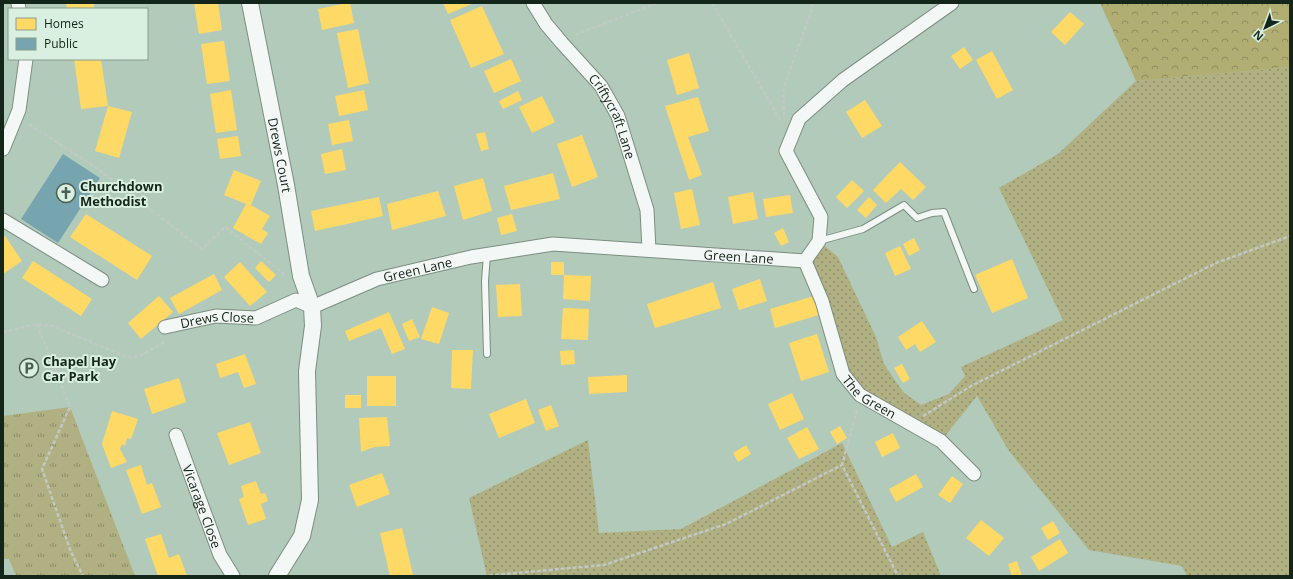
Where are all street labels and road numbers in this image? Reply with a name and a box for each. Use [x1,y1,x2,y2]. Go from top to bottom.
street label: Criftycraft Lane [585,70,640,161]
street label: Drews Court [264,116,296,194]
street label: Green Lane [703,245,774,268]
street label: Green Lane [381,253,454,286]
street label: Drews Close [178,307,255,332]
street label: The Green [838,371,899,423]
street label: Vicarage Close [179,462,226,551]

